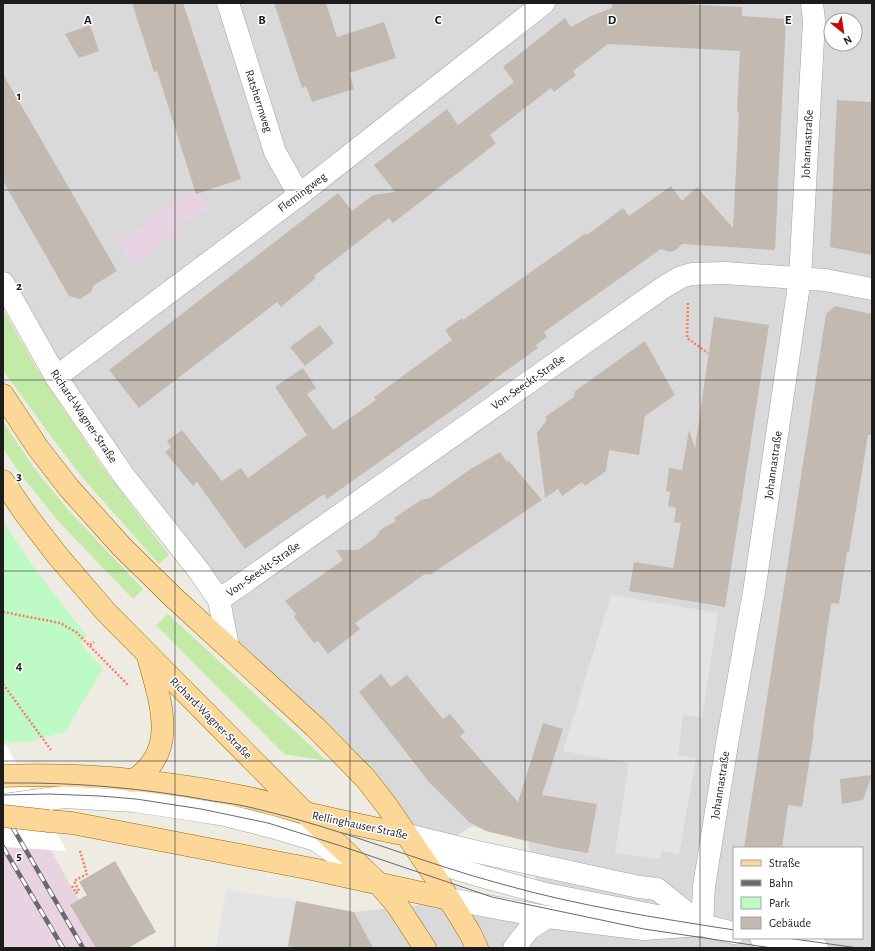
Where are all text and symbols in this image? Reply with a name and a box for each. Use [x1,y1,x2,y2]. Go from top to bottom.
north arrow [823,12,863,52]
text: A [84,14,92,27]
text: B [258,14,266,27]
text: C [435,14,442,27]
text: D [608,14,617,27]
text: E [785,14,792,27]
text: N [842,34,854,47]
street label: Ratsherrnweg [243,68,275,134]
text: 1 [17,90,21,103]
street label: Johannastraße [799,109,815,179]
street label: Flemingweg [275,170,329,214]
text: 2 [16,280,22,293]
street label: Von-Seeckt-Straße [489,352,567,412]
street label: Richard-Wagner-Straße [48,367,120,465]
street label: Johannastraße [762,430,784,500]
text: 3 [16,470,22,483]
street label: Von-Seeckt-Straße [224,539,302,599]
text: 4 [16,660,23,673]
street label: Richard-Wagner-Straße [168,675,254,761]
street label: Johannastraße [709,750,731,820]
street label: Rellinghauser Straße [311,809,409,841]
legend [733,847,863,939]
text: 5 [16,850,22,863]
text: Straße [769,857,800,869]
text: Bahn [769,877,793,889]
text: Park [769,897,790,909]
text: Gebäude [769,917,811,929]

